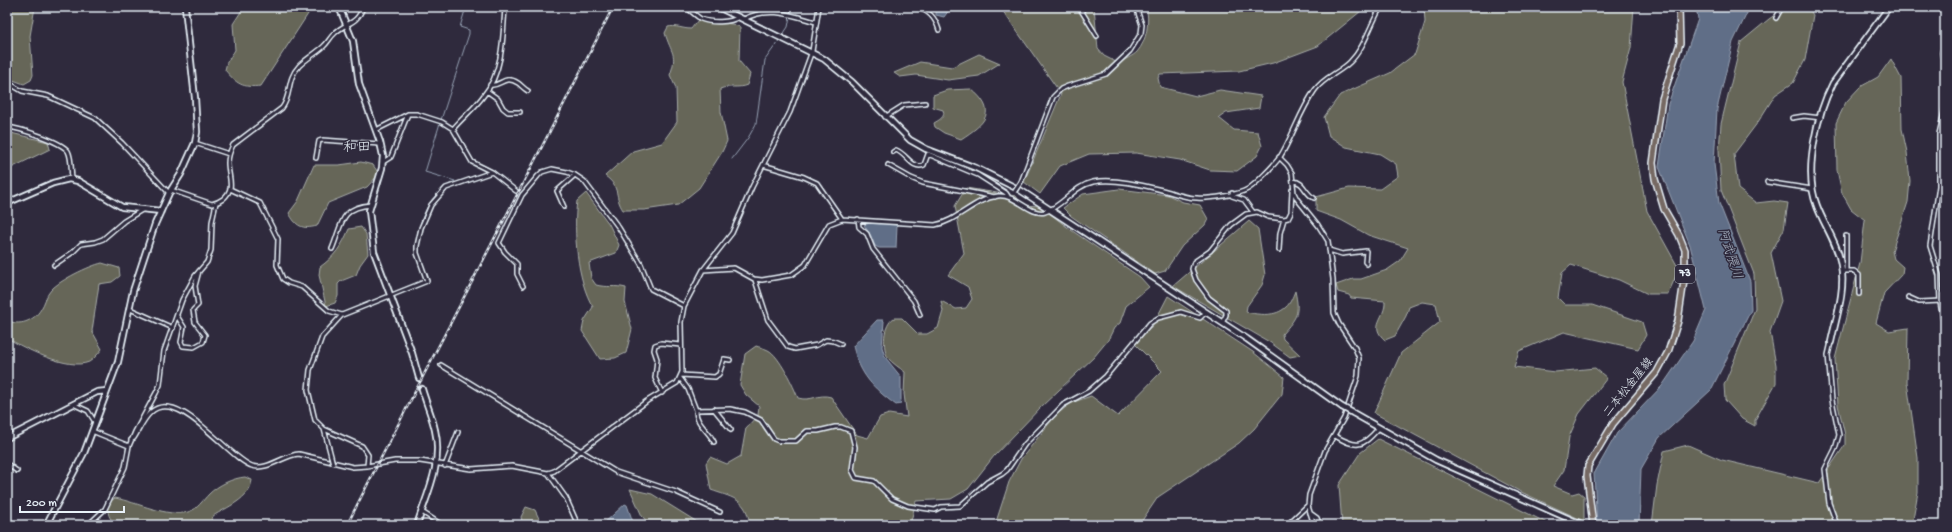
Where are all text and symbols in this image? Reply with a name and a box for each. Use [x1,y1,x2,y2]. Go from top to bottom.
district label: 和田 [343,140,371,157]
water label: 阿武隈川 [1714,227,1745,281]
road number: 73 [1675,265,1695,283]
street label: 二本松金屋線 [1600,355,1657,420]
scale bar [20,488,124,514]
text: 200 m [26,497,57,511]

